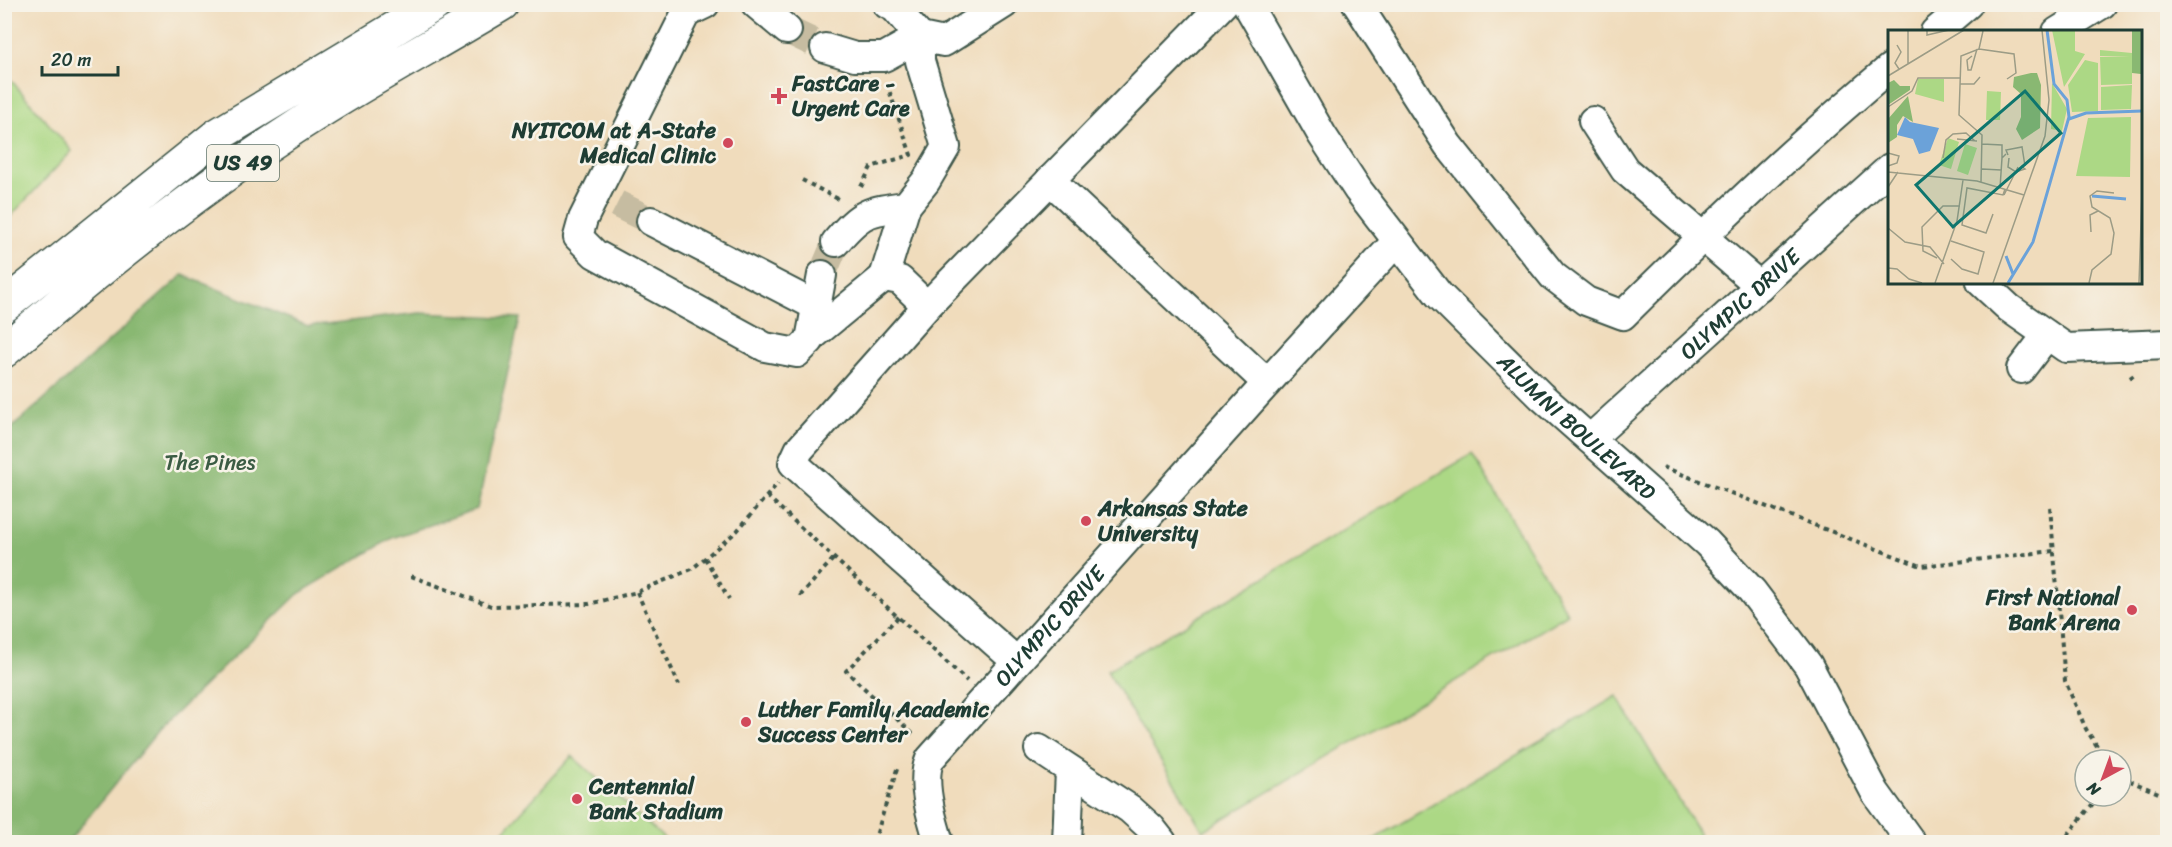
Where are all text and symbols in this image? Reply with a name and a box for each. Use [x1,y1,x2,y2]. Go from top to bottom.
inset map [1888,30,2142,284]
scale bar [42,39,118,77]
text: 20 m [51,44,91,76]
place label: FastCare - Urgent Care [791,64,910,128]
marker: FastCare - Urgent Care [770,87,788,105]
place label: NYITCOM at A-State Medical Clinic [511,111,717,175]
marker: NYITCOM at A-State Medical Clinic [721,136,735,150]
road number: US 49 [207,145,279,181]
street label: OLYMPIC DRIVE [1671,237,1811,370]
street label: ALUMNI BOULEVARD [1487,343,1666,510]
park label: The Pines [164,443,256,482]
place label: Arkansas State University [1097,489,1248,553]
marker: Arkansas State University [1079,514,1093,528]
street label: OLYMPIC DRIVE [984,555,1116,696]
place label: First National Bank Arena [1985,578,2121,642]
marker: First National Bank Arena [2125,603,2139,617]
place label: Luther Family Academic Success Center [757,690,990,754]
marker: Luther Family Academic Success Center [739,715,753,729]
north arrow [2073,748,2133,808]
place label: Centennial Bank Stadium [588,767,723,831]
text: N [2079,774,2108,804]
marker: Centennial Bank Stadium [570,792,584,806]

